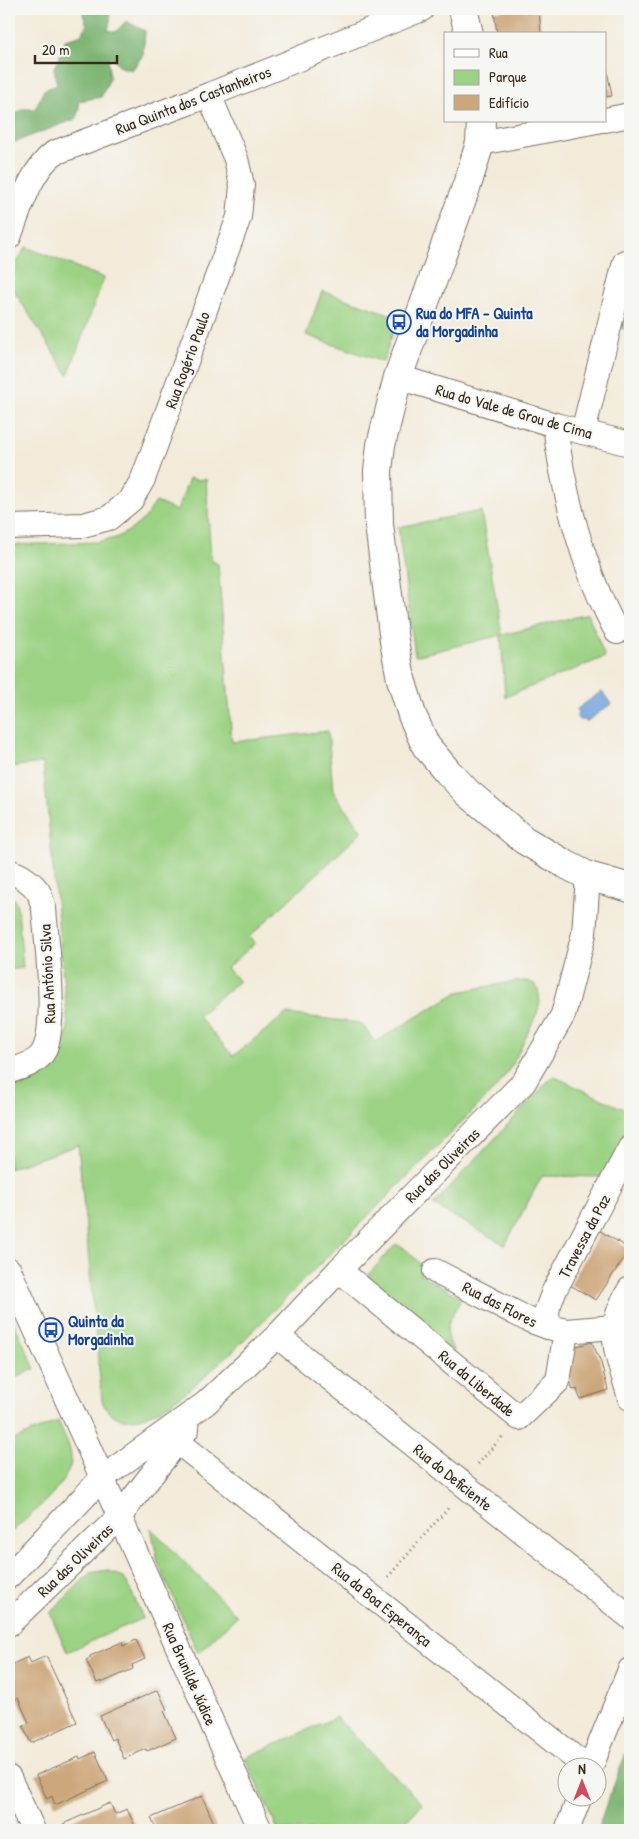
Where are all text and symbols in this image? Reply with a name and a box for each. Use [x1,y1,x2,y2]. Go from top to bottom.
scale bar [35,32,118,64]
legend [444,32,606,122]
text: 20 m [42,39,69,60]
text: Rua [489,42,508,63]
street label: Rua Quinta dos Castanheiros [112,60,274,140]
text: Parque [489,66,527,87]
text: Edifício [489,92,529,113]
place label: Rua do MFA - Quinta da Morgadinha [416,302,533,343]
street label: Rua Rogério Paulo [159,308,215,412]
bus stop icon: Rua do MFA - Quinta da Morgadinha [386,309,412,335]
street label: Rua do Vale de Grou de Cima [433,378,595,444]
street label: Rua António Silva [33,924,61,1024]
street label: Rua das Oliveiras [400,1123,484,1207]
street label: Travessa da Paz [553,1190,615,1282]
street label: Rua das Flores [459,1276,541,1332]
place label: Quinta da Morgadinha [68,1310,134,1351]
bus stop icon: Quinta da Morgadinha [38,1317,64,1343]
street label: Rua da Liberdade [434,1344,520,1422]
street label: Rua do Deficiente [409,1438,498,1516]
street label: Rua das Oliveiras [32,1518,118,1602]
street label: Rua da Boa Esperança [327,1557,437,1651]
street label: Rua Brunilde Júdice [158,1619,223,1729]
north arrow [556,1756,606,1806]
text: N [578,1759,586,1778]

